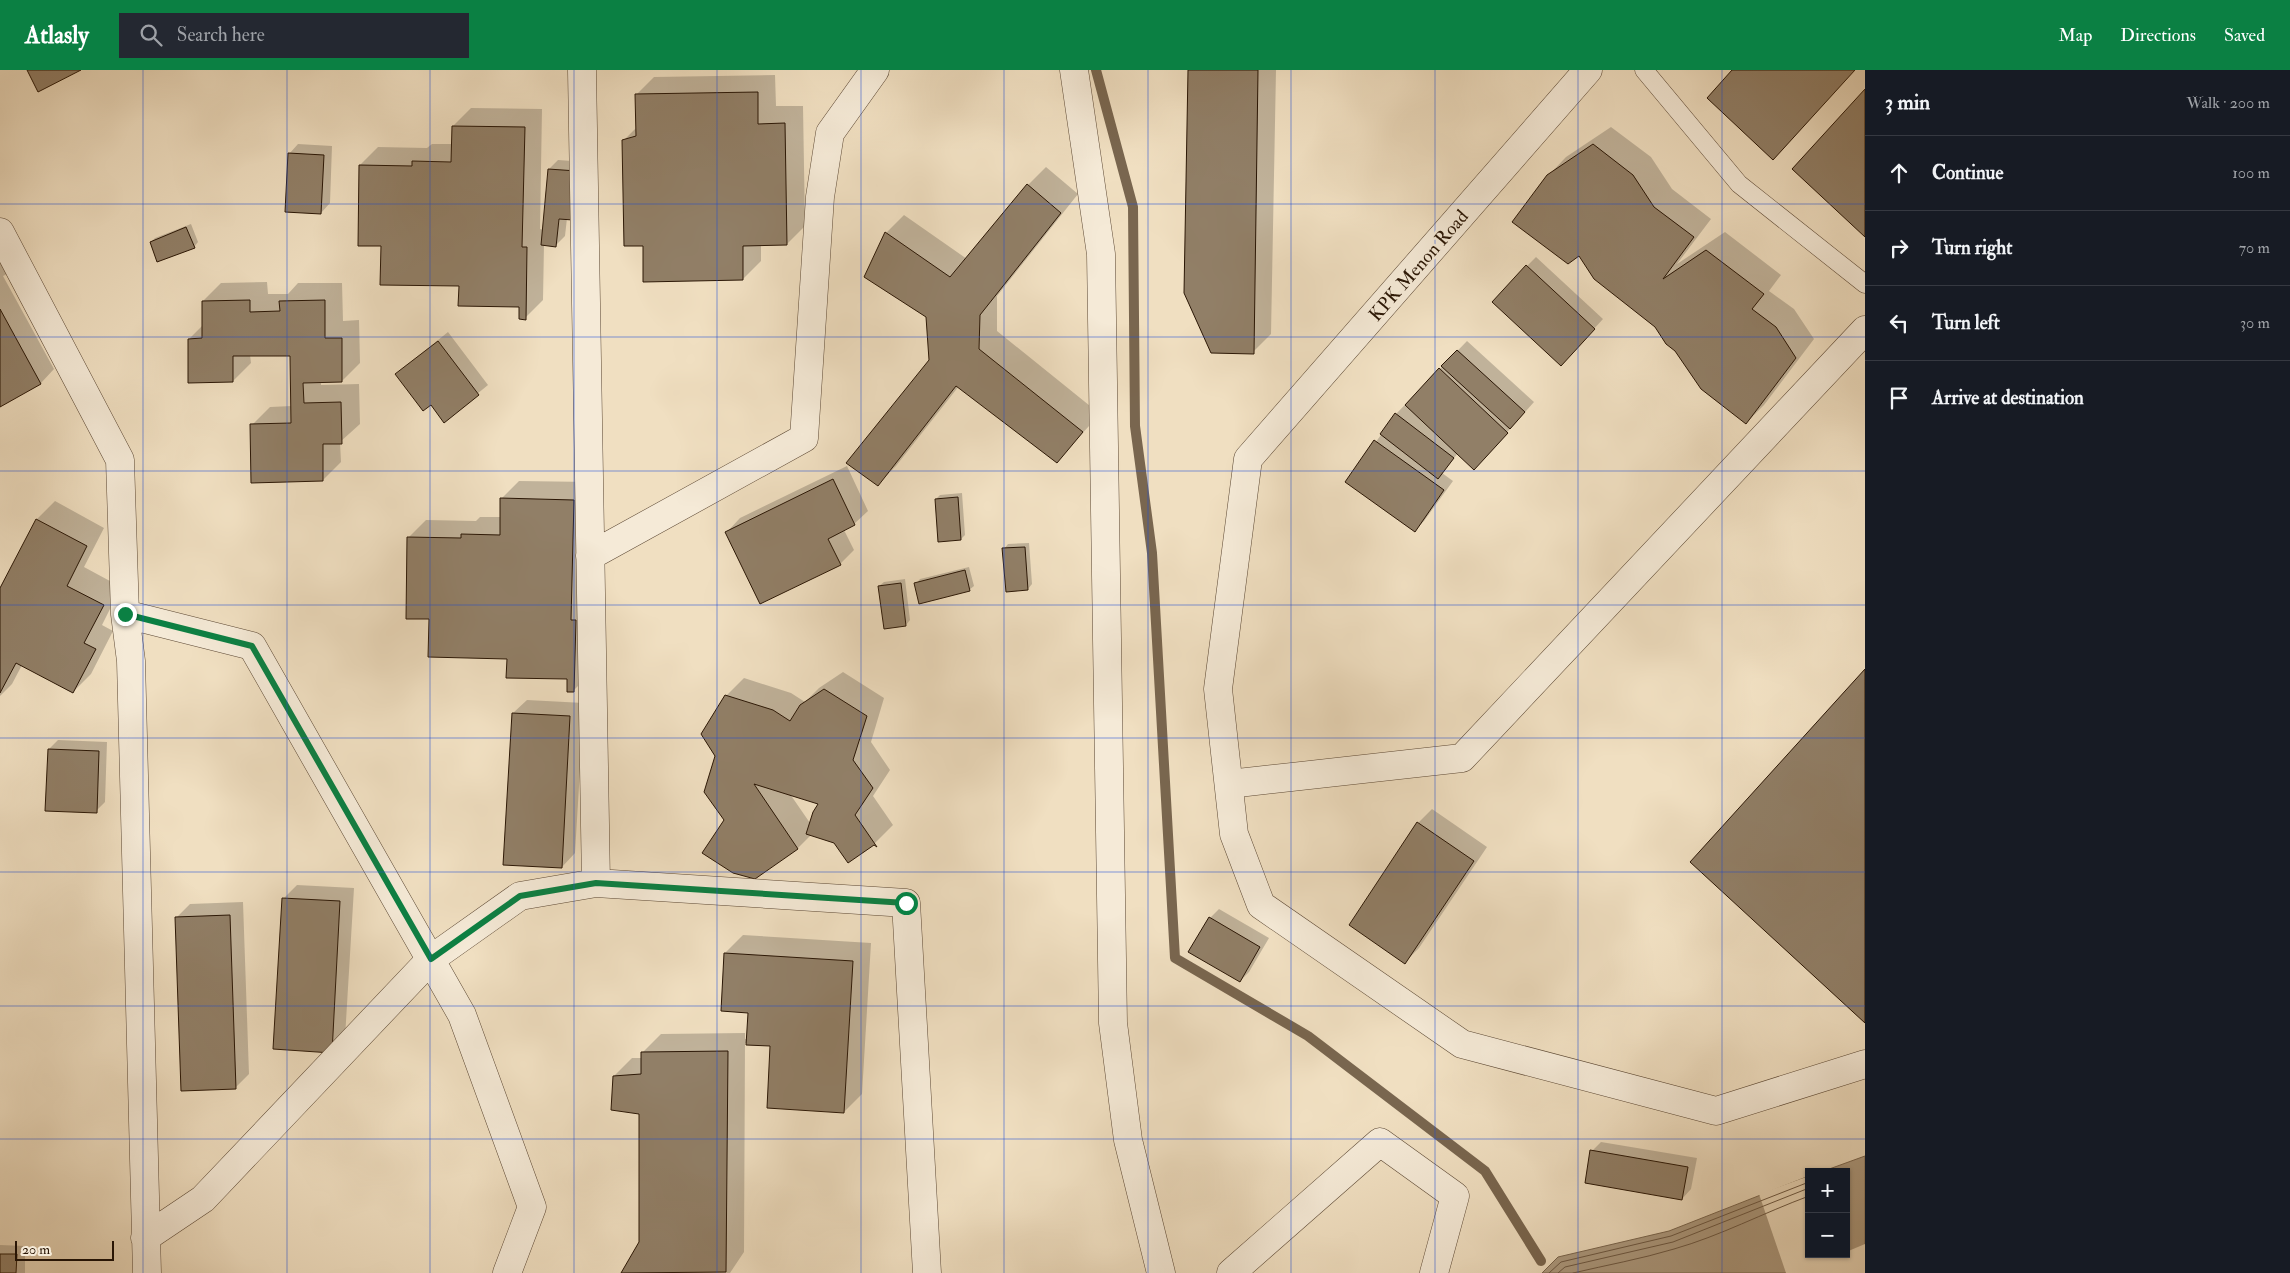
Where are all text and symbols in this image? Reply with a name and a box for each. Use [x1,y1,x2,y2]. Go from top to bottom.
search box [119,13,469,58]
text: Atlasly [25,20,89,51]
icon: search [137,21,165,49]
text: Search here [177,23,265,47]
text: Map [2059,24,2092,47]
text: Directions [2120,24,2196,47]
text: Saved [2224,24,2265,47]
text: 3 min [1885,89,1930,116]
text: Walk · 200 m [2187,93,2270,113]
icon: ahead [1885,159,1913,187]
text: Continue [1932,161,2003,185]
text: 100 m [2232,163,2270,183]
street label: KPK Menon Road [1364,204,1474,326]
icon: right [1885,234,1913,262]
text: Turn right [1932,236,2012,260]
text: 70 m [2239,238,2270,258]
icon: left [1885,309,1913,337]
text: Turn left [1932,311,2000,335]
text: 30 m [2240,313,2270,333]
icon: arrive [1885,384,1913,412]
text: Arrive at destination [1932,386,2084,410]
route end [114,603,137,626]
route start [895,892,918,915]
map controls [1805,1168,1850,1258]
button: + [1805,1168,1850,1213]
button: − [1805,1213,1850,1258]
scale bar [15,1238,114,1261]
text: 20 m [22,1241,50,1258]

